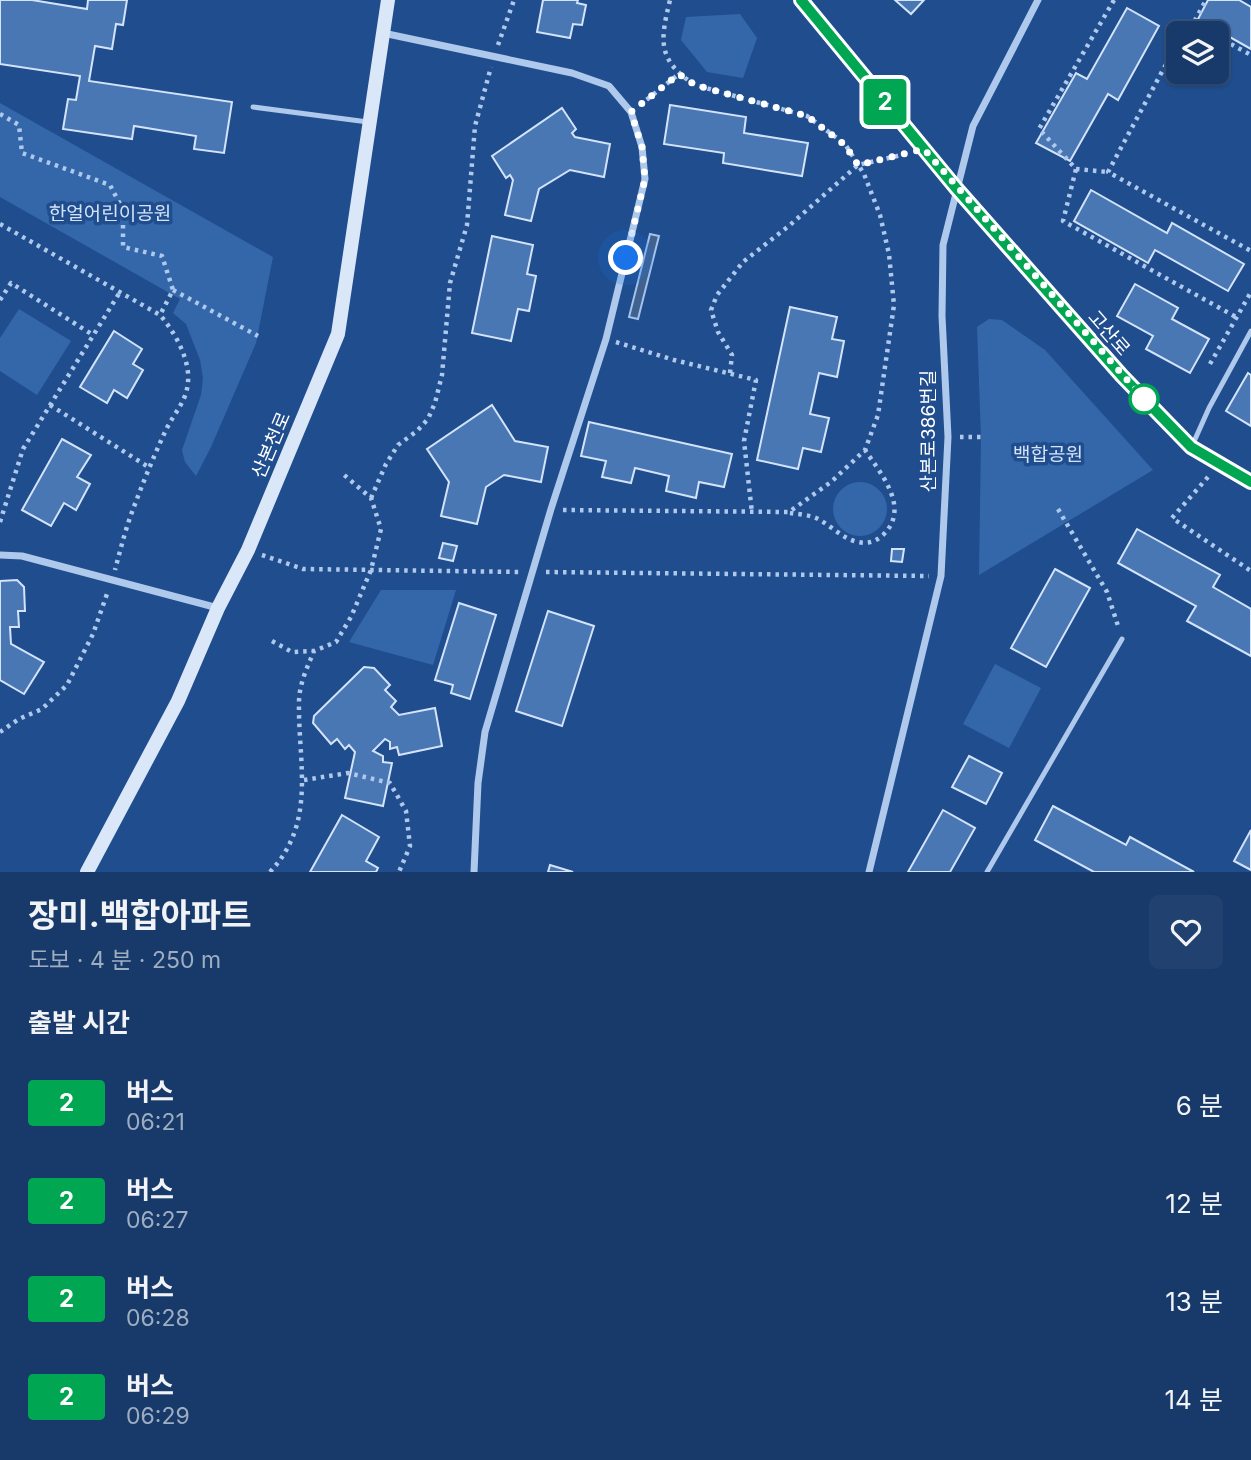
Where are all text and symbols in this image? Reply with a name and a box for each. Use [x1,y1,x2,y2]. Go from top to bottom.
map controls [1166,21,1229,84]
button: layers [1166,21,1229,84]
line badge: 2 [862,79,908,125]
text: 2 [877,87,893,116]
park label: 한얼어린이공원 [49,202,171,225]
your location [608,240,643,275]
street label: 고산로 [1083,306,1135,360]
street label: 산본로386번길 [917,370,940,492]
unlabelled marker [1129,384,1159,414]
street label: 산본천로 [247,408,295,482]
park label: 백합공원 [1013,443,1083,466]
text: 장미.백합아파트 [28,895,252,935]
button: heart [1149,895,1223,969]
text: 도보 · 4 분 · 250 m [28,946,221,974]
text: 출발 시간 [28,1007,130,1038]
text: 버스 [126,1076,174,1107]
text: 2 [59,1088,74,1117]
text: 6 분 [1176,1090,1223,1121]
text: 06:21 [126,1108,185,1136]
text: 버스 [126,1174,174,1205]
text: 2 [59,1186,74,1215]
text: 12 분 [1165,1188,1223,1219]
text: 06:27 [126,1206,188,1234]
text: 버스 [126,1272,174,1303]
text: 2 [59,1284,74,1313]
text: 13 분 [1165,1286,1223,1317]
text: 06:28 [126,1304,190,1332]
text: 버스 [126,1370,174,1401]
text: 2 [59,1382,74,1411]
text: 14 분 [1164,1384,1223,1415]
text: 06:29 [126,1402,190,1430]

